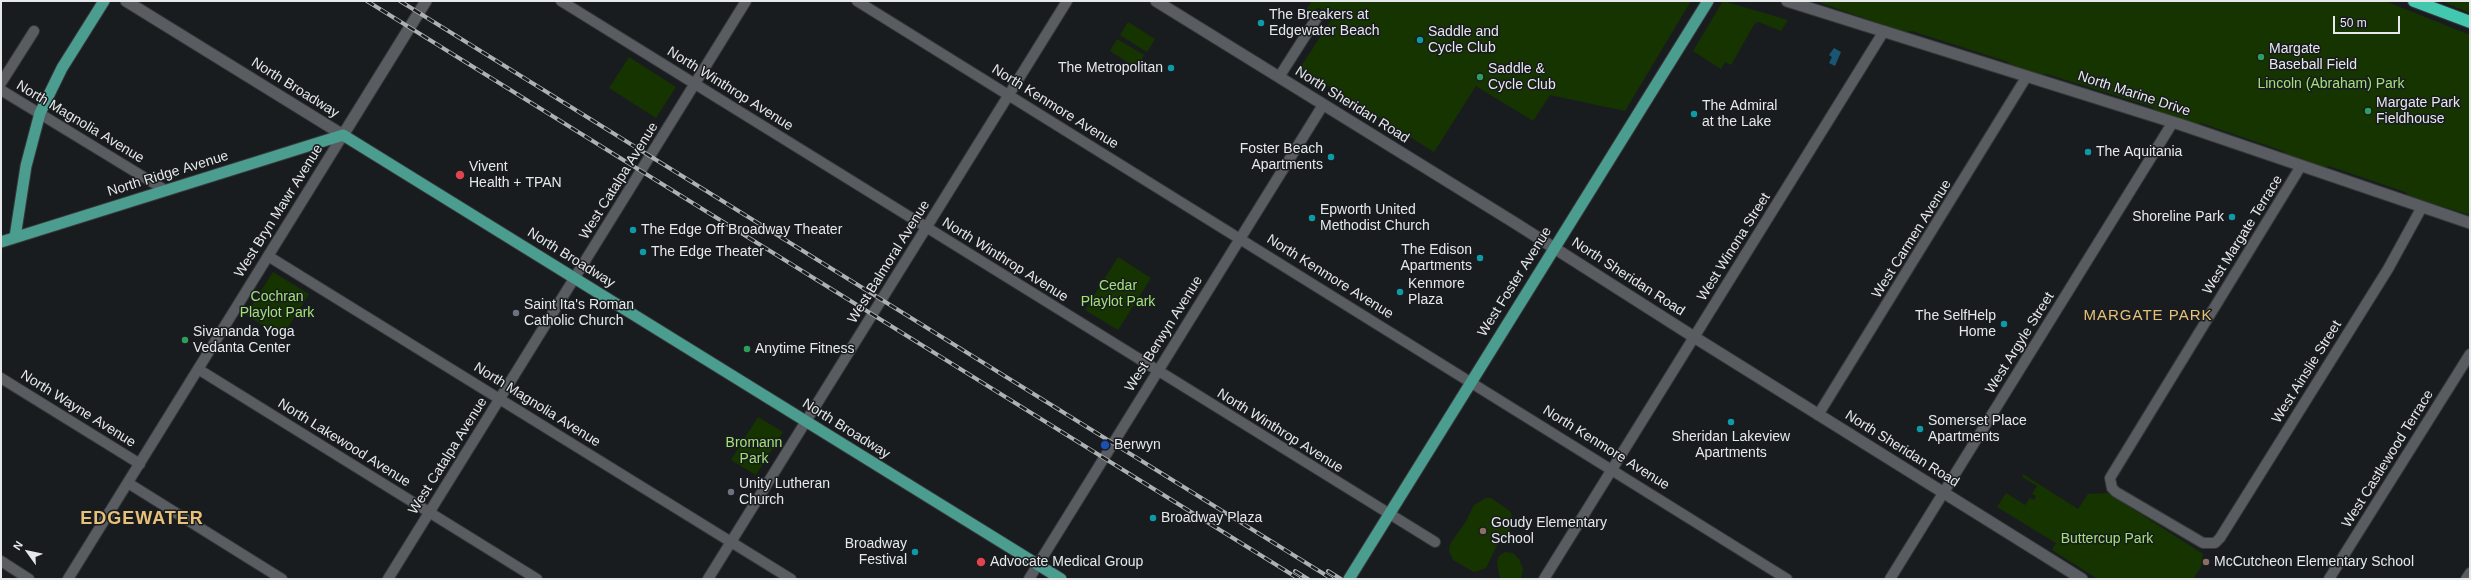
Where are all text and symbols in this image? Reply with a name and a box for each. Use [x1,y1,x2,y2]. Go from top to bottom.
place label: The Breakers at Edgewater Beach [1269,7,1380,40]
scale bar [2335,8,2402,34]
text: 50 m [2340,16,2367,30]
marker: The Breakers at Edgewater Beach [1256,18,1266,28]
place label: Saddle and Cycle Club [1428,24,1499,56]
marker: Saddle and Cycle Club [1415,35,1425,45]
place label: Margate Baseball Field [2269,41,2357,74]
street label: North Winthrop Avenue [664,43,796,135]
marker: Margate Baseball Field [2256,52,2266,62]
street label: North Broadway [248,54,342,122]
place label: The Metropolitan [1058,60,1163,76]
street label: North Kenmore Avenue [989,61,1121,153]
place label: Saddle & Cycle Club [1488,61,1556,94]
marker: The Metropolitan [1166,63,1176,73]
street label: North Sheridan Road [1292,63,1412,147]
street label: North Marine Drive [2076,68,2192,120]
marker: Saddle & Cycle Club [1475,72,1485,82]
park label: Lincoln (Abraham) Park [2257,76,2405,92]
street label: North Magnolia Avenue [13,77,147,167]
place label: Margate Park Fieldhouse [2376,95,2460,128]
place label: The Admiral at the Lake [1702,98,1777,130]
marker: Margate Park Fieldhouse [2363,106,2373,116]
marker: The Admiral at the Lake [1689,109,1699,119]
street label: West Catalpa Avenue [576,119,662,243]
street label: West Bryn Mawr Avenue [231,141,327,281]
place label: Foster Beach Apartments [1240,141,1323,174]
place label: The Aquitania [2096,144,2182,160]
marker: The Aquitania [2083,147,2093,157]
street label: North Ridge Avenue [105,148,231,200]
marker: Foster Beach Apartments [1326,152,1336,162]
place label: Vivent Health + TPAN [469,159,562,192]
marker: Vivent Health + TPAN [454,169,466,181]
street label: West Margate Terrace [2199,172,2287,298]
street label: West Carmen Avenue [1869,177,1955,301]
street label: West Winona Street [1694,190,1774,304]
street label: West Balmoral Avenue [844,197,934,327]
place label: Epworth United Methodist Church [1320,202,1430,234]
place label: Shoreline Park [2132,209,2224,225]
marker: Shoreline Park [2227,212,2237,222]
marker: Epworth United Methodist Church [1307,213,1317,223]
street label: North Winthrop Avenue [939,214,1071,306]
place label: The Edge Off Broadway Theater [641,222,842,238]
street label: North Broadway [524,224,618,292]
street label: West Foster Avenue [1474,224,1556,340]
marker: The Edge Off Broadway Theater [628,225,638,235]
street label: North Kenmore Avenue [1264,231,1396,323]
street label: North Sheridan Road [1568,234,1688,320]
place label: The Edison Apartments [1400,242,1472,274]
place label: The Edge Theater [651,244,764,260]
marker: The Edge Theater [638,247,648,257]
marker: The Edison Apartments [1475,253,1485,263]
street label: West Berwyn Avenue [1122,273,1206,395]
place label: Kenmore Plaza [1408,276,1465,308]
park label: Cedar Playlot Park [1081,278,1155,310]
marker: Kenmore Plaza [1395,287,1405,297]
park label: Cochran Playlot Park [240,289,314,322]
street label: West Argyle Street [1982,289,2058,397]
place label: Saint Ita's Roman Catholic Church [524,297,634,330]
district label: MARGATE PARK [2084,307,2212,325]
marker: Saint Ita's Roman Catholic Church [511,308,521,318]
place label: The SelfHelp Home [1915,308,1996,340]
street label: West Ainslie Street [2269,318,2345,426]
marker: The SelfHelp Home [1999,319,2009,329]
place label: Sivananda Yoga Vedanta Center [193,324,294,356]
marker: Sivananda Yoga Vedanta Center [180,335,190,345]
place label: Anytime Fitness [755,341,855,357]
marker: Anytime Fitness [742,344,752,354]
street label: North Magnolia Avenue [471,359,603,451]
street label: North Wayne Avenue [17,367,139,451]
street label: North Winthrop Avenue [1214,385,1346,477]
street label: West Castlewood Terrace [2339,387,2437,531]
street label: West Catalpa Avenue [405,394,491,518]
street label: North Lakewood Avenue [275,395,413,491]
street label: North Broadway [799,395,893,463]
street label: North Kenmore Avenue [1540,402,1672,494]
street label: North Sheridan Road [1842,407,1962,491]
place label: Somerset Place Apartments [1928,413,2027,446]
marker: Sheridan Lakeview Apartments [1726,417,1736,427]
marker: Somerset Place Apartments [1915,424,1925,434]
place label: Sheridan Lakeview Apartments [1672,429,1790,462]
park label: Bromann Park [726,435,782,468]
place label: Berwyn [1114,437,1161,453]
marker: Berwyn [1099,439,1111,451]
place label: Unity Lutheran Church [739,476,830,508]
marker: Unity Lutheran Church [726,487,736,497]
district label: EDGEWATER [80,508,204,530]
place label: Broadway Plaza [1161,510,1262,526]
marker: Broadway Plaza [1148,513,1158,523]
place label: Goudy Elementary School [1491,515,1607,548]
marker: Goudy Elementary School [1478,526,1488,536]
park label: Buttercup Park [2061,531,2153,547]
north arrow [8,532,48,572]
place label: Broadway Festival [845,536,907,568]
text: N [11,539,25,552]
marker: Broadway Festival [910,547,920,557]
place label: Advocate Medical Group [990,554,1143,570]
place label: McCutcheon Elementary School [2214,554,2414,570]
marker: Advocate Medical Group [975,556,987,568]
marker: McCutcheon Elementary School [2201,557,2211,567]

